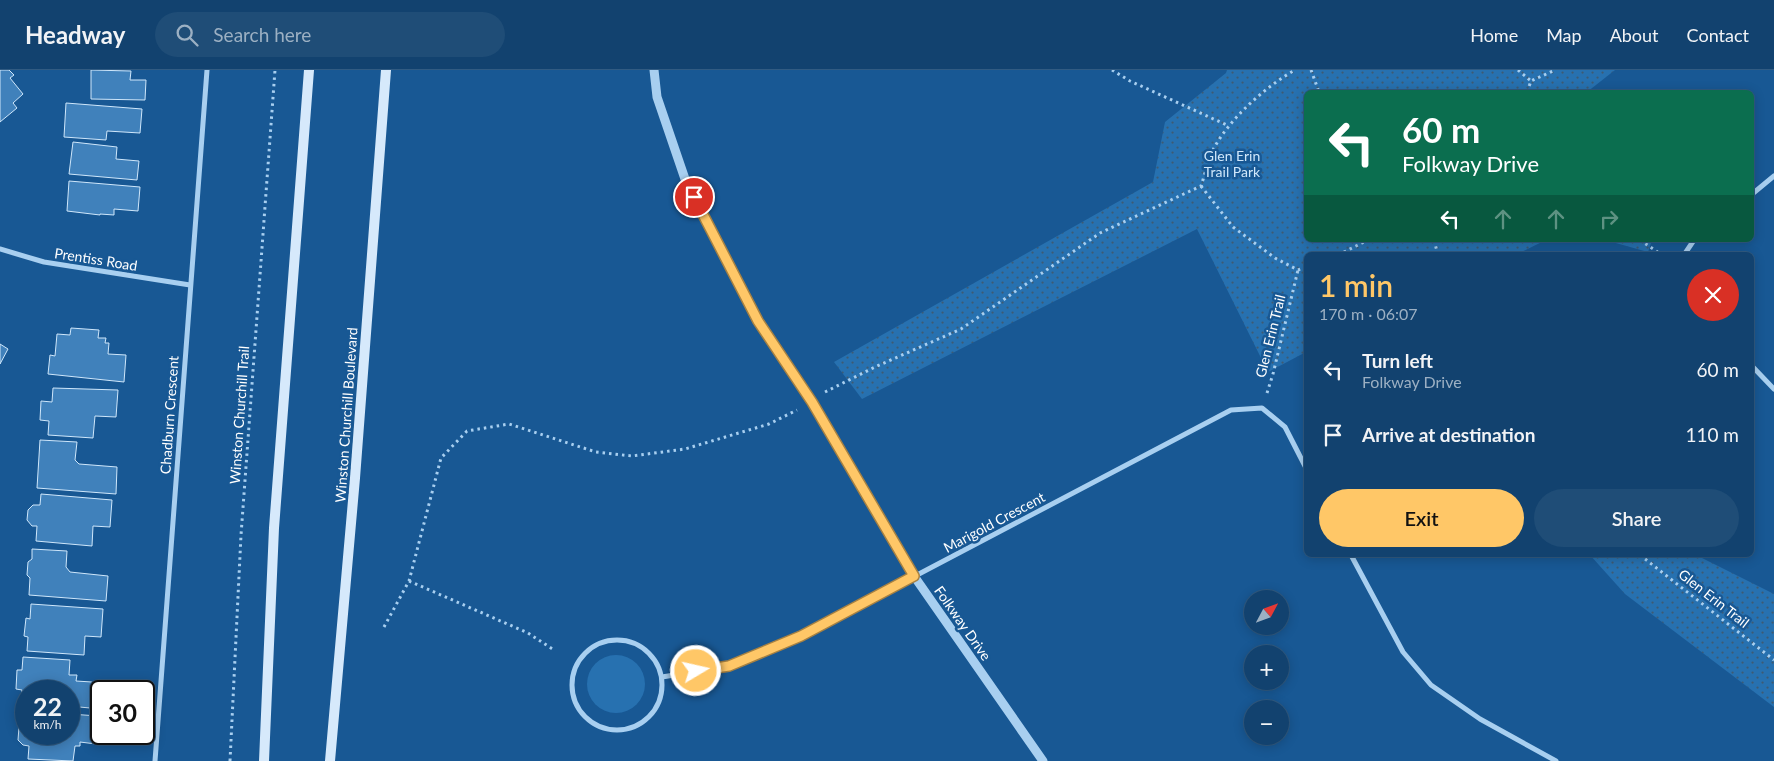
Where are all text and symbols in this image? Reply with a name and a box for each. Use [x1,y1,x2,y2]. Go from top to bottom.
search box [155,12,505,57]
text: Headway [25,20,125,49]
icon: search [173,21,201,49]
text: Search here [213,23,311,46]
text: Home [1470,24,1518,46]
text: Map [1546,24,1582,46]
text: About [1610,24,1659,46]
text: Contact [1687,24,1749,46]
text: 60 m [1402,108,1480,150]
icon: left [1319,110,1384,175]
park label: Glen Erin Trail Park [1204,147,1261,180]
text: Folkway Drive [1402,150,1539,177]
pin [673,176,715,218]
icon: arrive [680,183,708,211]
icon: left [1436,205,1464,233]
icon: ahead [1489,205,1517,233]
icon: ahead [1542,205,1570,233]
icon: right [1595,205,1623,233]
street label: Prentiss Road [53,244,139,274]
text: 1 min [1319,267,1393,303]
button: close [1687,269,1739,321]
street label: Glen Erin Trail [1251,293,1289,379]
text: 170 m · 06:07 [1319,304,1418,323]
street label: Winston Churchill Boulevard [331,327,361,503]
street label: Winston Churchill Trail [226,345,252,485]
text: Turn left [1362,349,1433,372]
street label: Chadburn Crescent [156,355,182,475]
icon: left [1319,356,1347,384]
text: 60 m [1696,358,1739,381]
text: Folkway Drive [1362,372,1462,391]
icon: arrive [1319,421,1347,449]
text: Arrive at destination [1362,423,1535,446]
text: 110 m [1685,423,1739,446]
street label: Marigold Crescent [940,488,1048,556]
button: Exit [1319,489,1524,547]
button: Share [1534,489,1739,547]
street label: Glen Erin Trail [1675,565,1753,631]
street label: Folkway Drive [931,582,995,664]
north arrow [1244,590,1289,635]
map controls [1244,590,1289,745]
position arrow [669,644,721,696]
button: + [1244,645,1289,690]
speed limit sign: 30 [90,680,155,745]
text: 22 [33,691,62,721]
button: − [1244,700,1289,745]
text: km/h [33,717,62,732]

